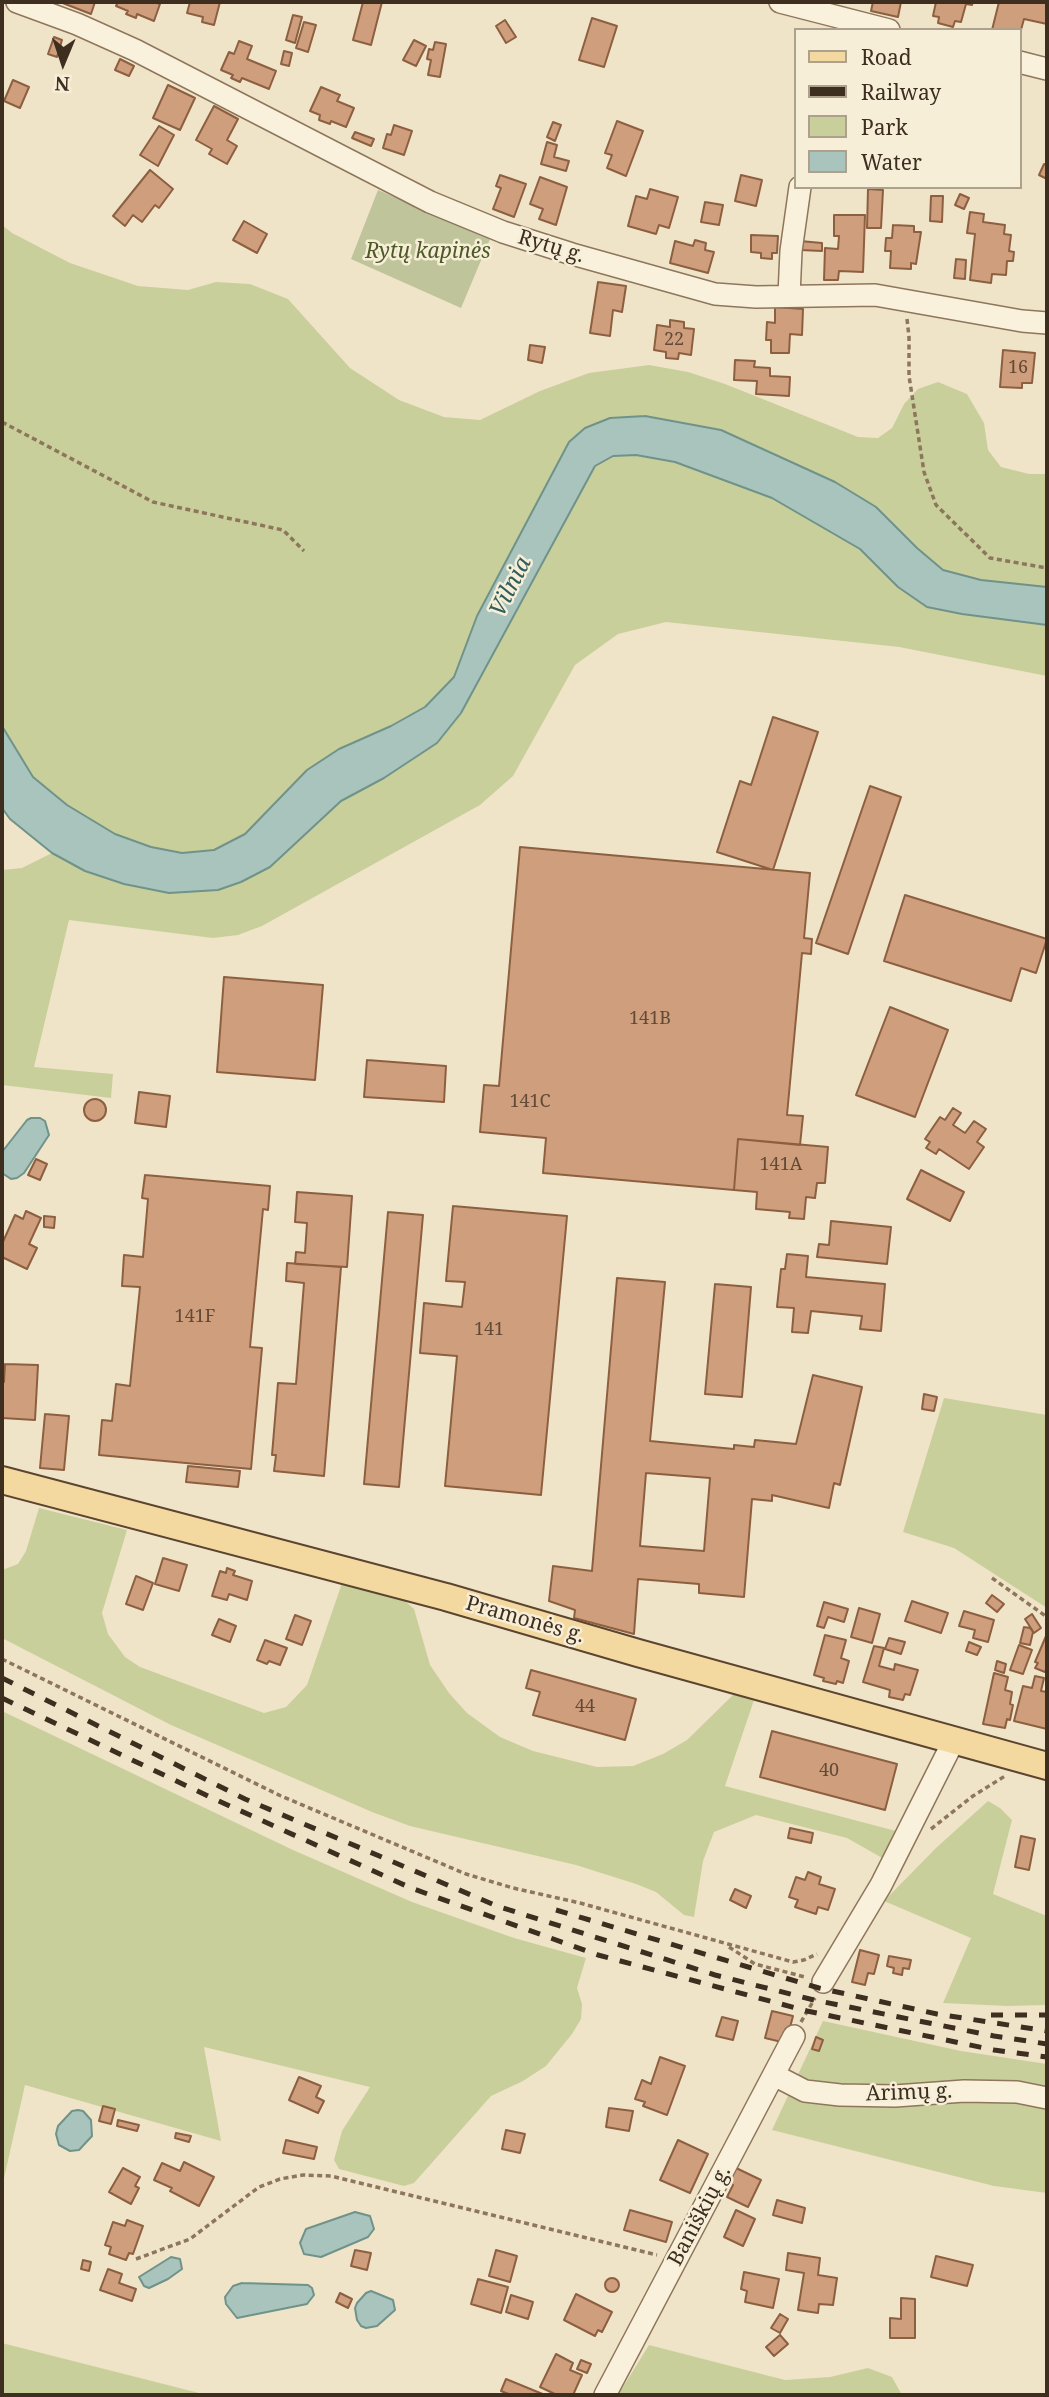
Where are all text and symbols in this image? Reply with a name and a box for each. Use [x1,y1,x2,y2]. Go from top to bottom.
north arrow [28,28,98,98]
legend [794,28,1021,189]
text: Road [861,43,912,71]
text: N [54,71,70,97]
text: Railway [861,78,941,106]
text: Park [861,113,908,141]
text: Water [861,148,922,176]
street label: Rytų g. [515,225,587,269]
park label: Rytų kapinės [365,239,491,265]
house number: 22 [664,329,684,351]
house number: 16 [1008,357,1028,379]
water label: Vilnia [484,552,538,622]
house number: 141B [629,1008,671,1030]
house number: 141C [509,1091,551,1113]
house number: 141A [760,1154,802,1176]
house number: 141F [175,1306,215,1328]
house number: 141 [474,1319,504,1341]
street label: Pramonės g. [463,1591,587,1649]
house number: 44 [575,1696,595,1718]
house number: 40 [819,1760,839,1782]
street label: Arimų g. [865,2079,953,2107]
street label: Baniškių g. [663,2162,737,2270]

